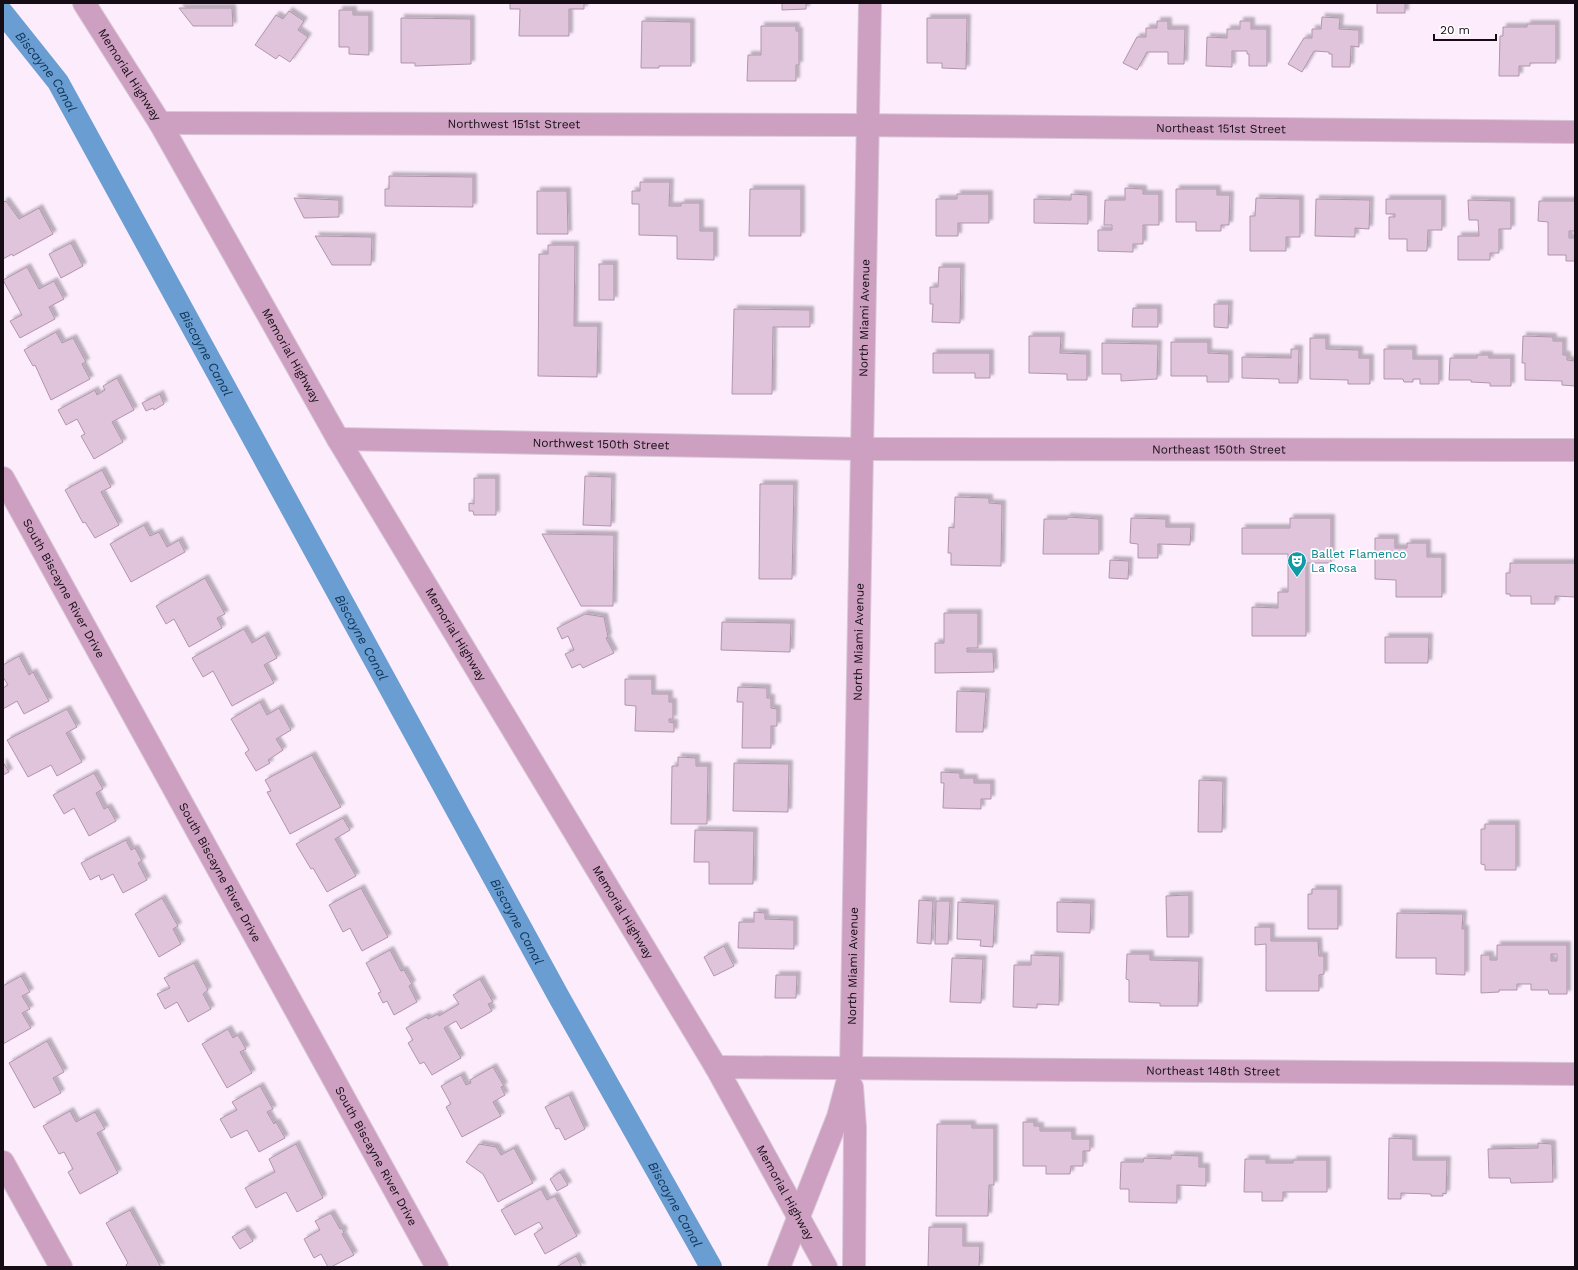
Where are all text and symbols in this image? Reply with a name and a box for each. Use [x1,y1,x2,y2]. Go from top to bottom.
scale bar [1434,16,1496,42]
text: 20 m [1440,23,1470,37]
street label: Memorial Highway [95,26,164,124]
water label: Biscayne Canal [13,28,80,114]
street label: Northwest 151st Street [448,117,580,131]
street label: Northeast 151st Street [1156,121,1286,136]
street label: North Miami Avenue [856,259,872,377]
street label: Memorial Highway [259,306,324,406]
water label: Biscayne Canal [177,307,236,398]
street label: Northwest 150th Street [532,436,669,452]
street label: Northeast 150th Street [1152,442,1286,457]
street label: South Biscayne River Drive [20,516,108,661]
place label: Ballet Flamenco La Rosa [1311,547,1406,575]
theatre icon: Ballet Flamenco La Rosa [1286,550,1308,578]
street label: North Miami Avenue [851,583,867,701]
street label: Memorial Highway [422,585,490,684]
water label: Biscayne Canal [332,591,391,683]
street label: South Biscayne River Drive [176,800,264,945]
street label: Memorial Highway [589,863,657,962]
water label: Biscayne Canal [488,876,547,967]
street label: North Miami Avenue [845,907,861,1025]
street label: Northeast 148th Street [1146,1064,1280,1079]
street label: South Biscayne River Drive [332,1084,420,1228]
street label: Memorial Highway [753,1143,817,1243]
water label: Biscayne Canal [645,1159,706,1249]

